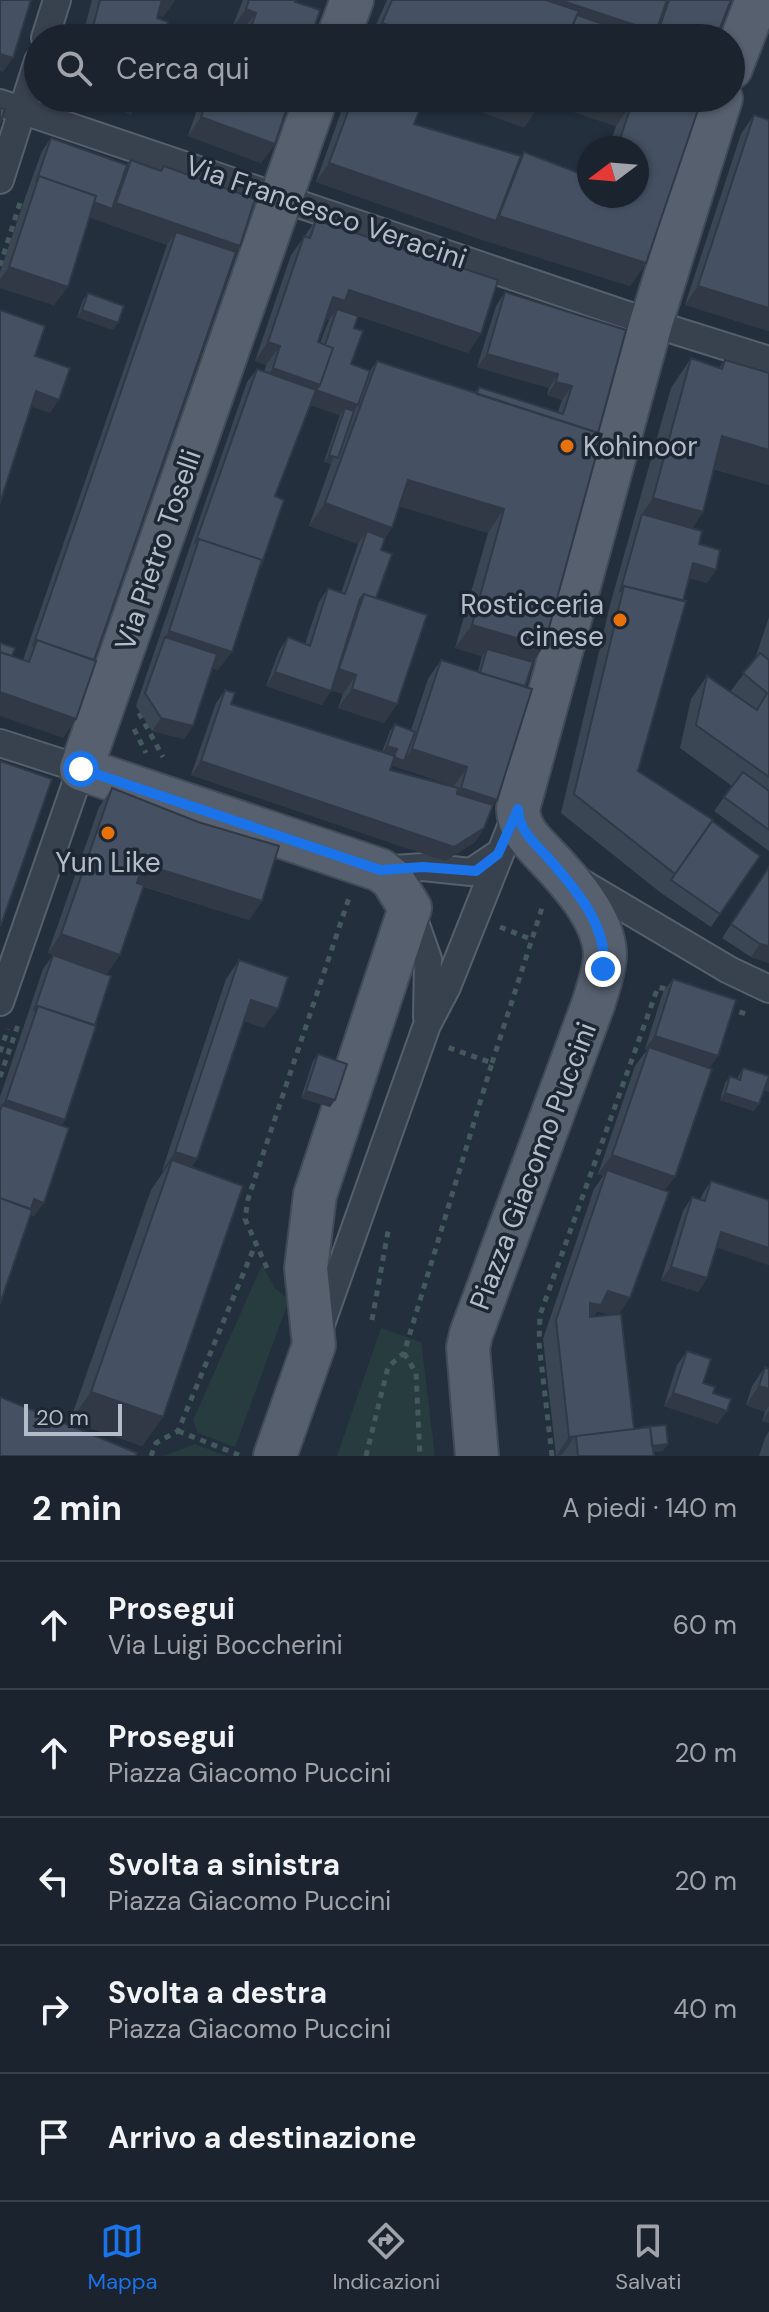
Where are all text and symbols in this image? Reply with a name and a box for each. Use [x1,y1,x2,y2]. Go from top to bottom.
search box [24,24,745,112]
icon: search [52,46,96,90]
text: Cerca qui [116,49,250,88]
north arrow [577,136,649,208]
street label: Via Francesco Veracini [181,147,471,277]
place label: Kohinoor [583,428,698,465]
marker: Kohinoor [558,437,576,455]
street label: Via Pietro Toselli [106,445,210,655]
place label: Rosticceria cinese [460,586,604,655]
marker: Rosticceria cinese [611,611,629,629]
route start [63,751,99,787]
marker: Yun Like [99,824,117,842]
place label: Yun Like [55,844,161,881]
route end [585,951,621,987]
street label: Piazza Giacomo Puccini [461,1017,605,1315]
scale bar [24,1400,122,1436]
text: 20 m [36,1403,89,1432]
text: 2 min [32,1486,122,1531]
text: A piedi · 140 m [562,1491,737,1525]
text: Prosegui [108,1589,235,1628]
icon: ahead [32,1603,76,1647]
text: 60 m [673,1608,737,1642]
text: Via Luigi Boccherini [108,1628,343,1662]
text: Prosegui [108,1717,235,1756]
icon: ahead [32,1731,76,1775]
text: 20 m [674,1736,737,1770]
text: Piazza Giacomo Puccini [108,1756,391,1790]
text: Svolta a sinistra [108,1845,340,1884]
icon: left [32,1859,76,1903]
text: 20 m [674,1864,737,1898]
text: Piazza Giacomo Puccini [108,1884,391,1918]
text: Svolta a destra [108,1973,327,2012]
icon: right [32,1987,76,2031]
text: 40 m [673,1992,737,2026]
text: Piazza Giacomo Puccini [108,2012,391,2046]
icon: arrive [32,2115,76,2159]
text: Arrivo a destinazione [108,2118,417,2157]
tab: Mappa [88,2219,157,2296]
tab: Indicazioni [333,2219,440,2296]
tab: Salvati [615,2219,681,2296]

